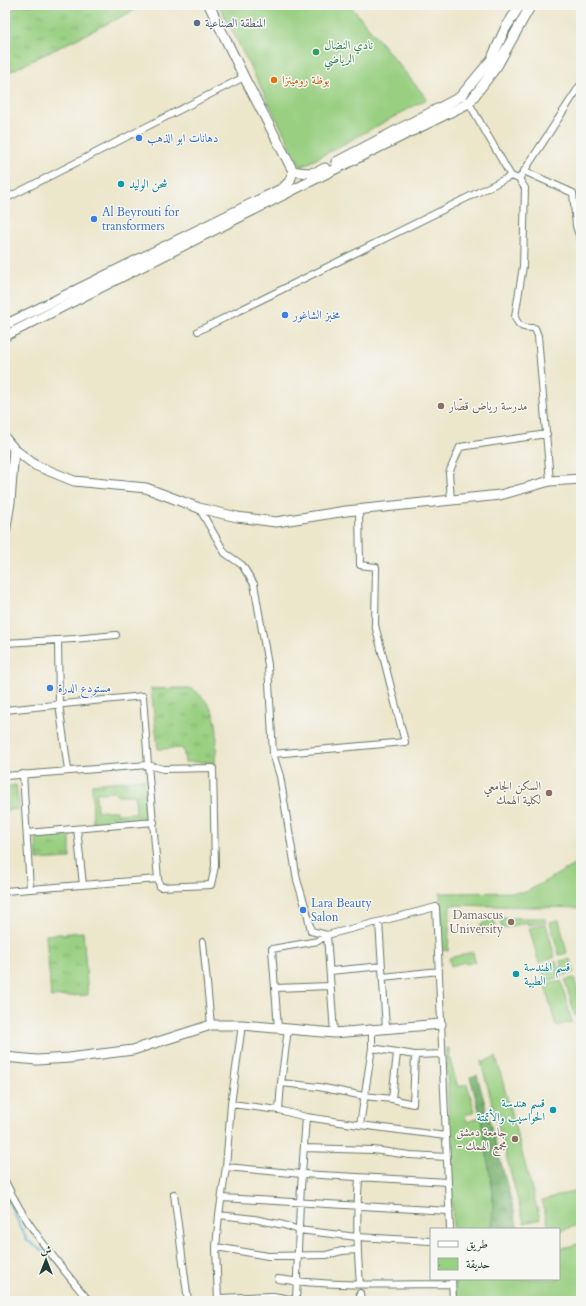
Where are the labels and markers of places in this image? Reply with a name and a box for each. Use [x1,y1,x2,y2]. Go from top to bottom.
place label: المنطقة الصناعية [205,15,266,31]
marker: المنطقة الصناعية [192,18,202,28]
place label: نادي النضال الرياضي [324,37,373,70]
marker: نادي النضال الرياضي [311,47,321,57]
place label: بوظة رومينزا [282,72,329,88]
marker: بوظة رومينزا [269,75,279,85]
place label: دهانات ابو الذهب [147,130,218,146]
marker: دهانات ابو الذهب [134,133,144,143]
place label: شحن الوليد [129,176,168,193]
marker: شحن الوليد [116,179,126,189]
place label: Al Beyrouti for transformers [102,204,180,234]
marker: Al Beyrouti for transformers [89,214,99,224]
place label: مخبز الشاغور [292,307,341,323]
marker: مخبز الشاغور [280,310,290,320]
place label: مدرسة رياض قصّار [448,398,527,414]
marker: مدرسة رياض قصّار [436,401,446,411]
place label: مستودع الدرة [58,680,111,699]
marker: مستودع الدرة [45,683,55,693]
place label: السكن الجامعي لكلية الهمك [484,778,541,808]
marker: السكن الجامعي لكلية الهمك [544,788,554,798]
place label: Lara Beauty Salon [311,895,372,925]
marker: Lara Beauty Salon [298,905,308,915]
place label: Damascus University [450,907,504,937]
marker: Damascus University [506,917,516,927]
place label: قسم الهندسة الطبية [524,959,570,989]
marker: قسم الهندسة الطبية [511,969,521,979]
place label: قسم هندسة الحواسيب والأتمتة [477,1095,545,1125]
marker: قسم هندسة الحواسيب والأتمتة [548,1105,558,1115]
place label: جامعة دمشق - مجمع الهمك [456,1124,507,1157]
marker: جامعة دمشق - مجمع الهمك [510,1134,520,1144]

